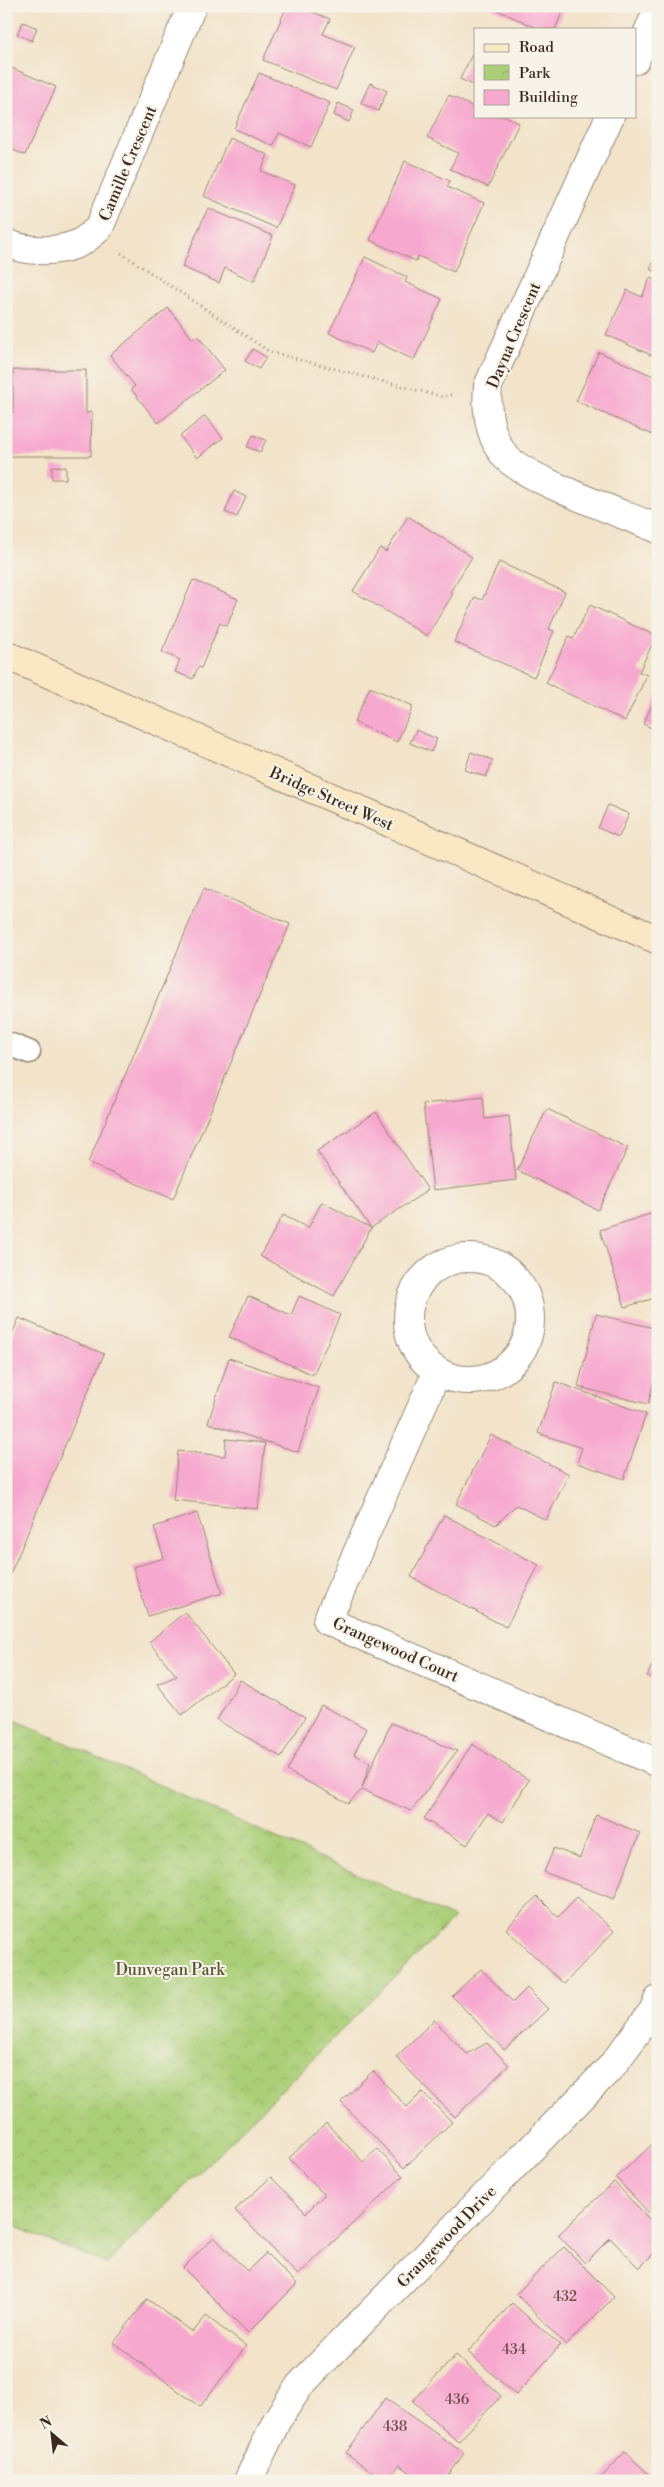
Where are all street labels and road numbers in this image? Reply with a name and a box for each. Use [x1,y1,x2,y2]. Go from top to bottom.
street label: Camille Crescent [95,102,161,224]
street label: Dayna Crescent [483,279,545,391]
street label: Bridge Street West [266,762,397,835]
street label: Grangewood Court [329,1613,462,1687]
street label: Grangewood Drive [393,2181,501,2292]

